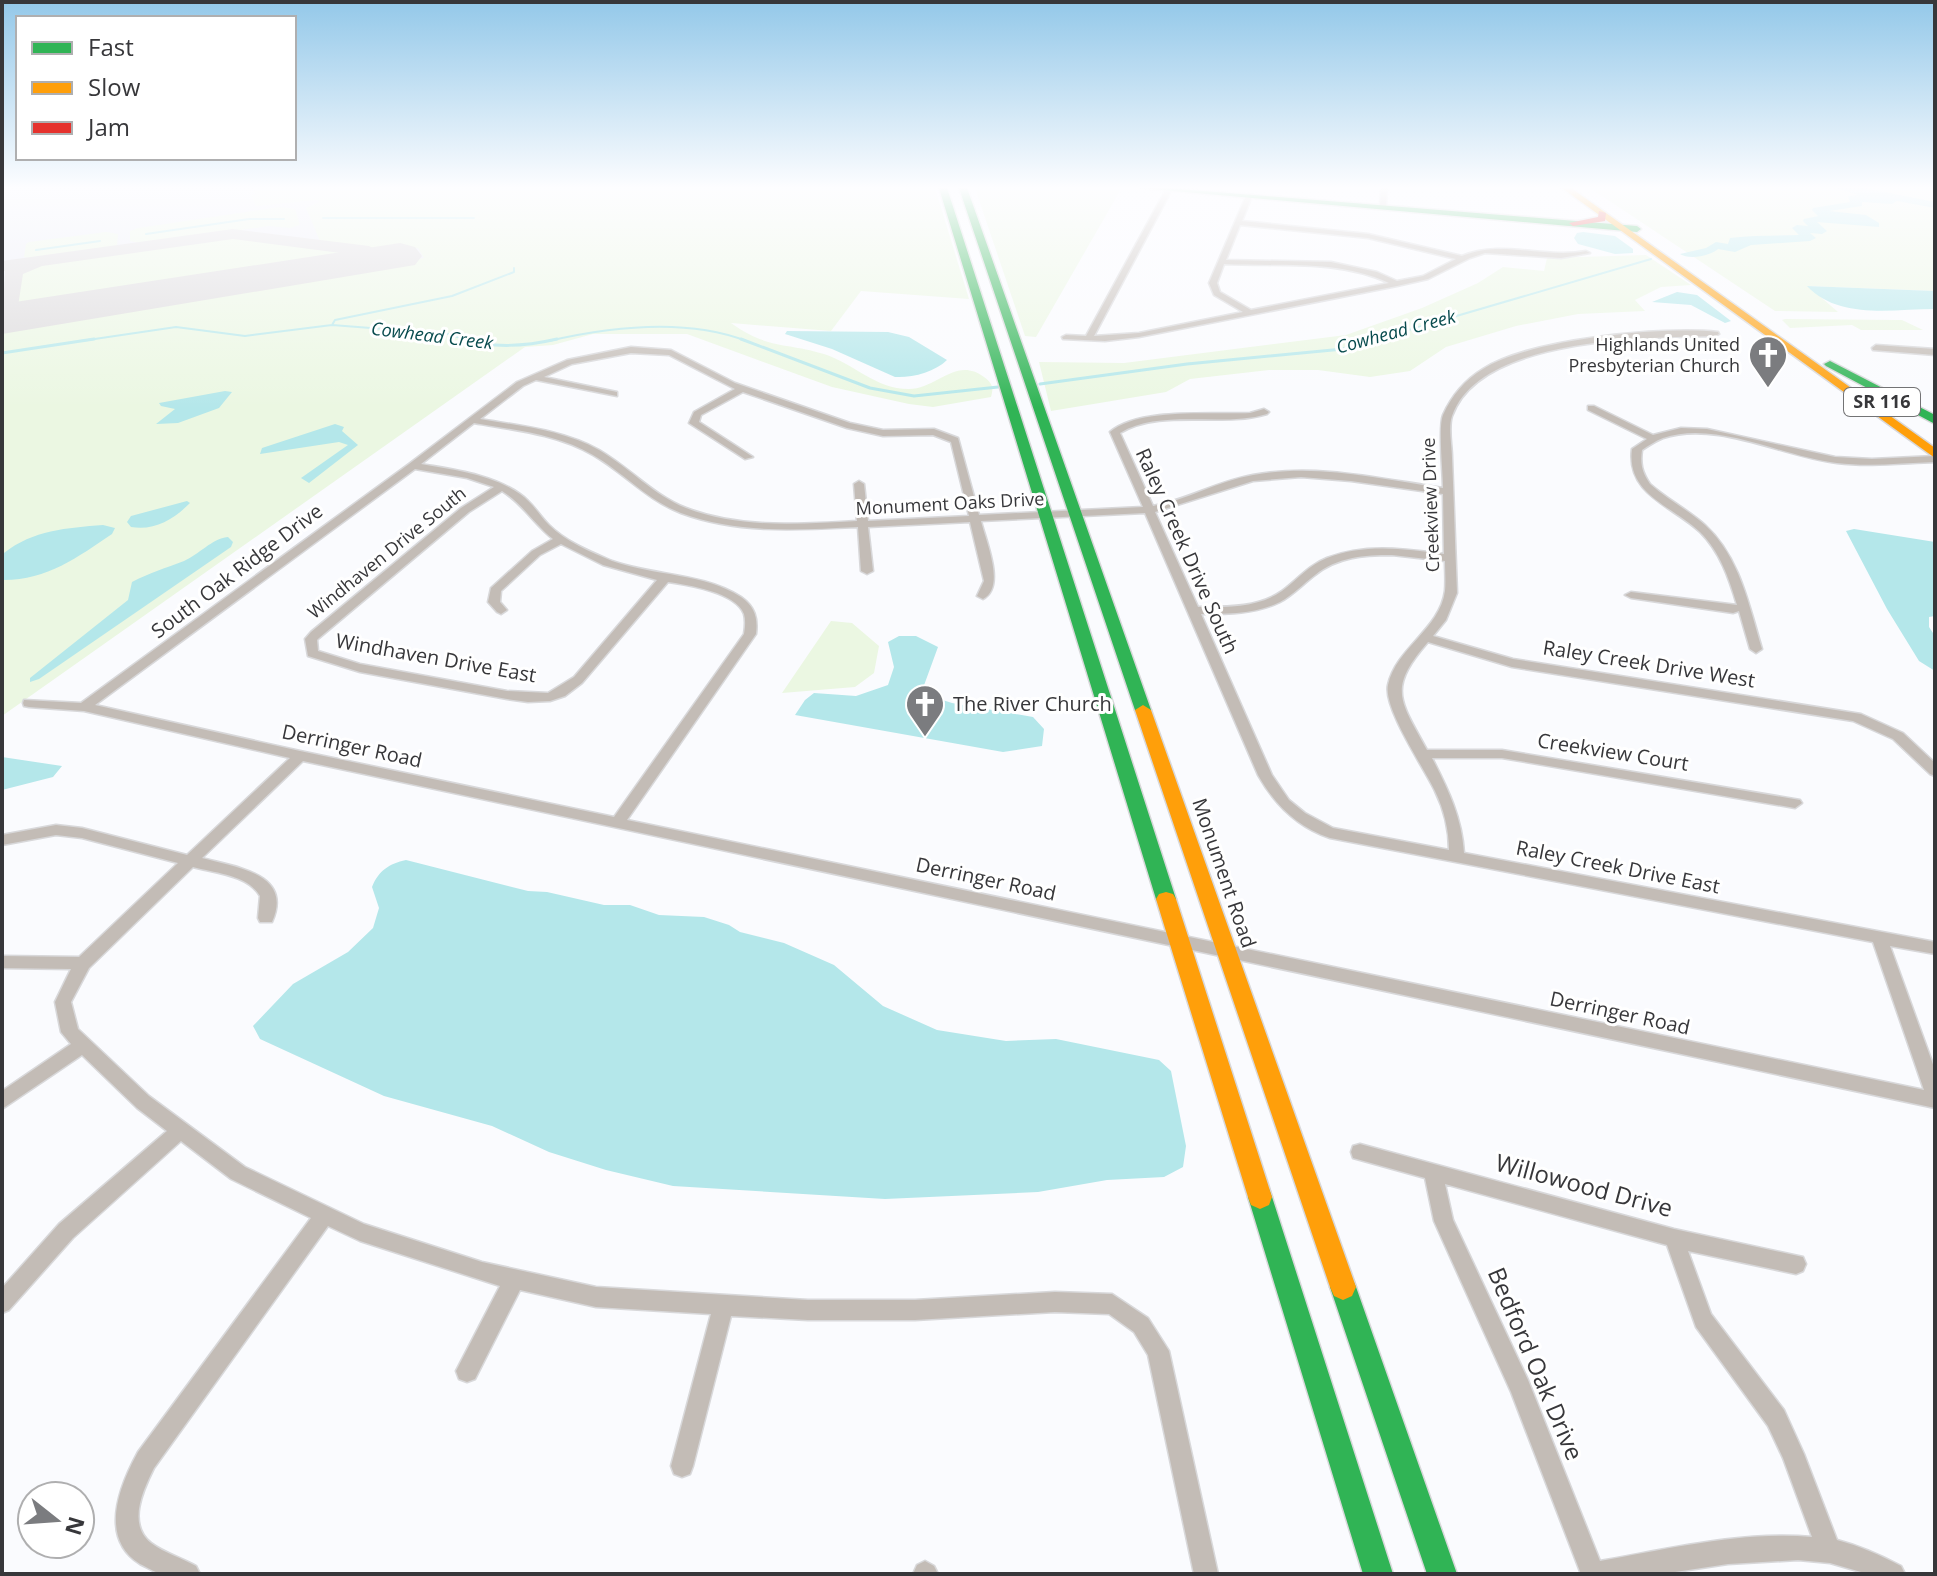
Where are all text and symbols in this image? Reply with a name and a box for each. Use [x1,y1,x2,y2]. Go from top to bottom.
legend [16,16,296,160]
text: Fast [88,30,134,63]
text: Slow [88,70,141,103]
text: Jam [86,110,130,143]
water label: Cowhead Creek [1333,303,1459,358]
water label: Cowhead Creek [370,316,496,355]
place label: Highlands United Presbyterian Church [1569,332,1740,377]
church icon: Highlands United Presbyterian Church [1747,334,1789,389]
road number: SR 116 [1844,388,1920,416]
street label: Creekview Drive [1416,437,1444,573]
street label: Raley Creek Drive South [1130,444,1245,658]
street label: Windhaven Drive South [302,481,470,624]
street label: Monument Oaks Drive [855,486,1045,520]
street label: South Oak Ridge Drive [145,497,328,644]
street label: Windhaven Drive East [334,627,538,688]
street label: Raley Creek Drive West [1541,633,1757,694]
church icon: The River Church [904,683,946,738]
place label: The River Church [953,690,1112,717]
street label: Derringer Road [280,717,425,774]
street label: Creekview Court [1535,726,1691,777]
street label: Monument Road [1186,794,1263,951]
street label: Raley Creek Drive East [1514,834,1722,900]
street label: Derringer Road [914,850,1059,907]
street label: Derringer Road [1548,984,1693,1041]
street label: Willowood Drive [1492,1145,1677,1224]
street label: Bedford Oak Drive [1481,1262,1592,1465]
north arrow [16,1480,96,1560]
text: N [59,1513,93,1539]

